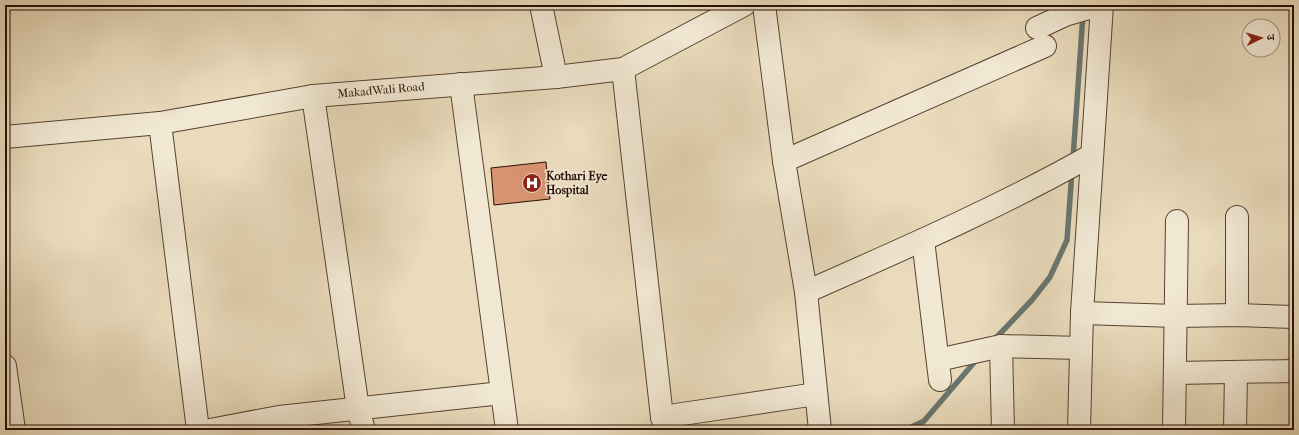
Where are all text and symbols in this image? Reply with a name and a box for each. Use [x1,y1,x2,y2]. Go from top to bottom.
north arrow [1241,18,1281,58]
text: उ [1264,33,1277,42]
street label: MakadWali Road [337,79,426,101]
place label: Kothari Eye Hospital [546,169,608,198]
hospital icon: Kothari Eye Hospital [521,172,543,194]

